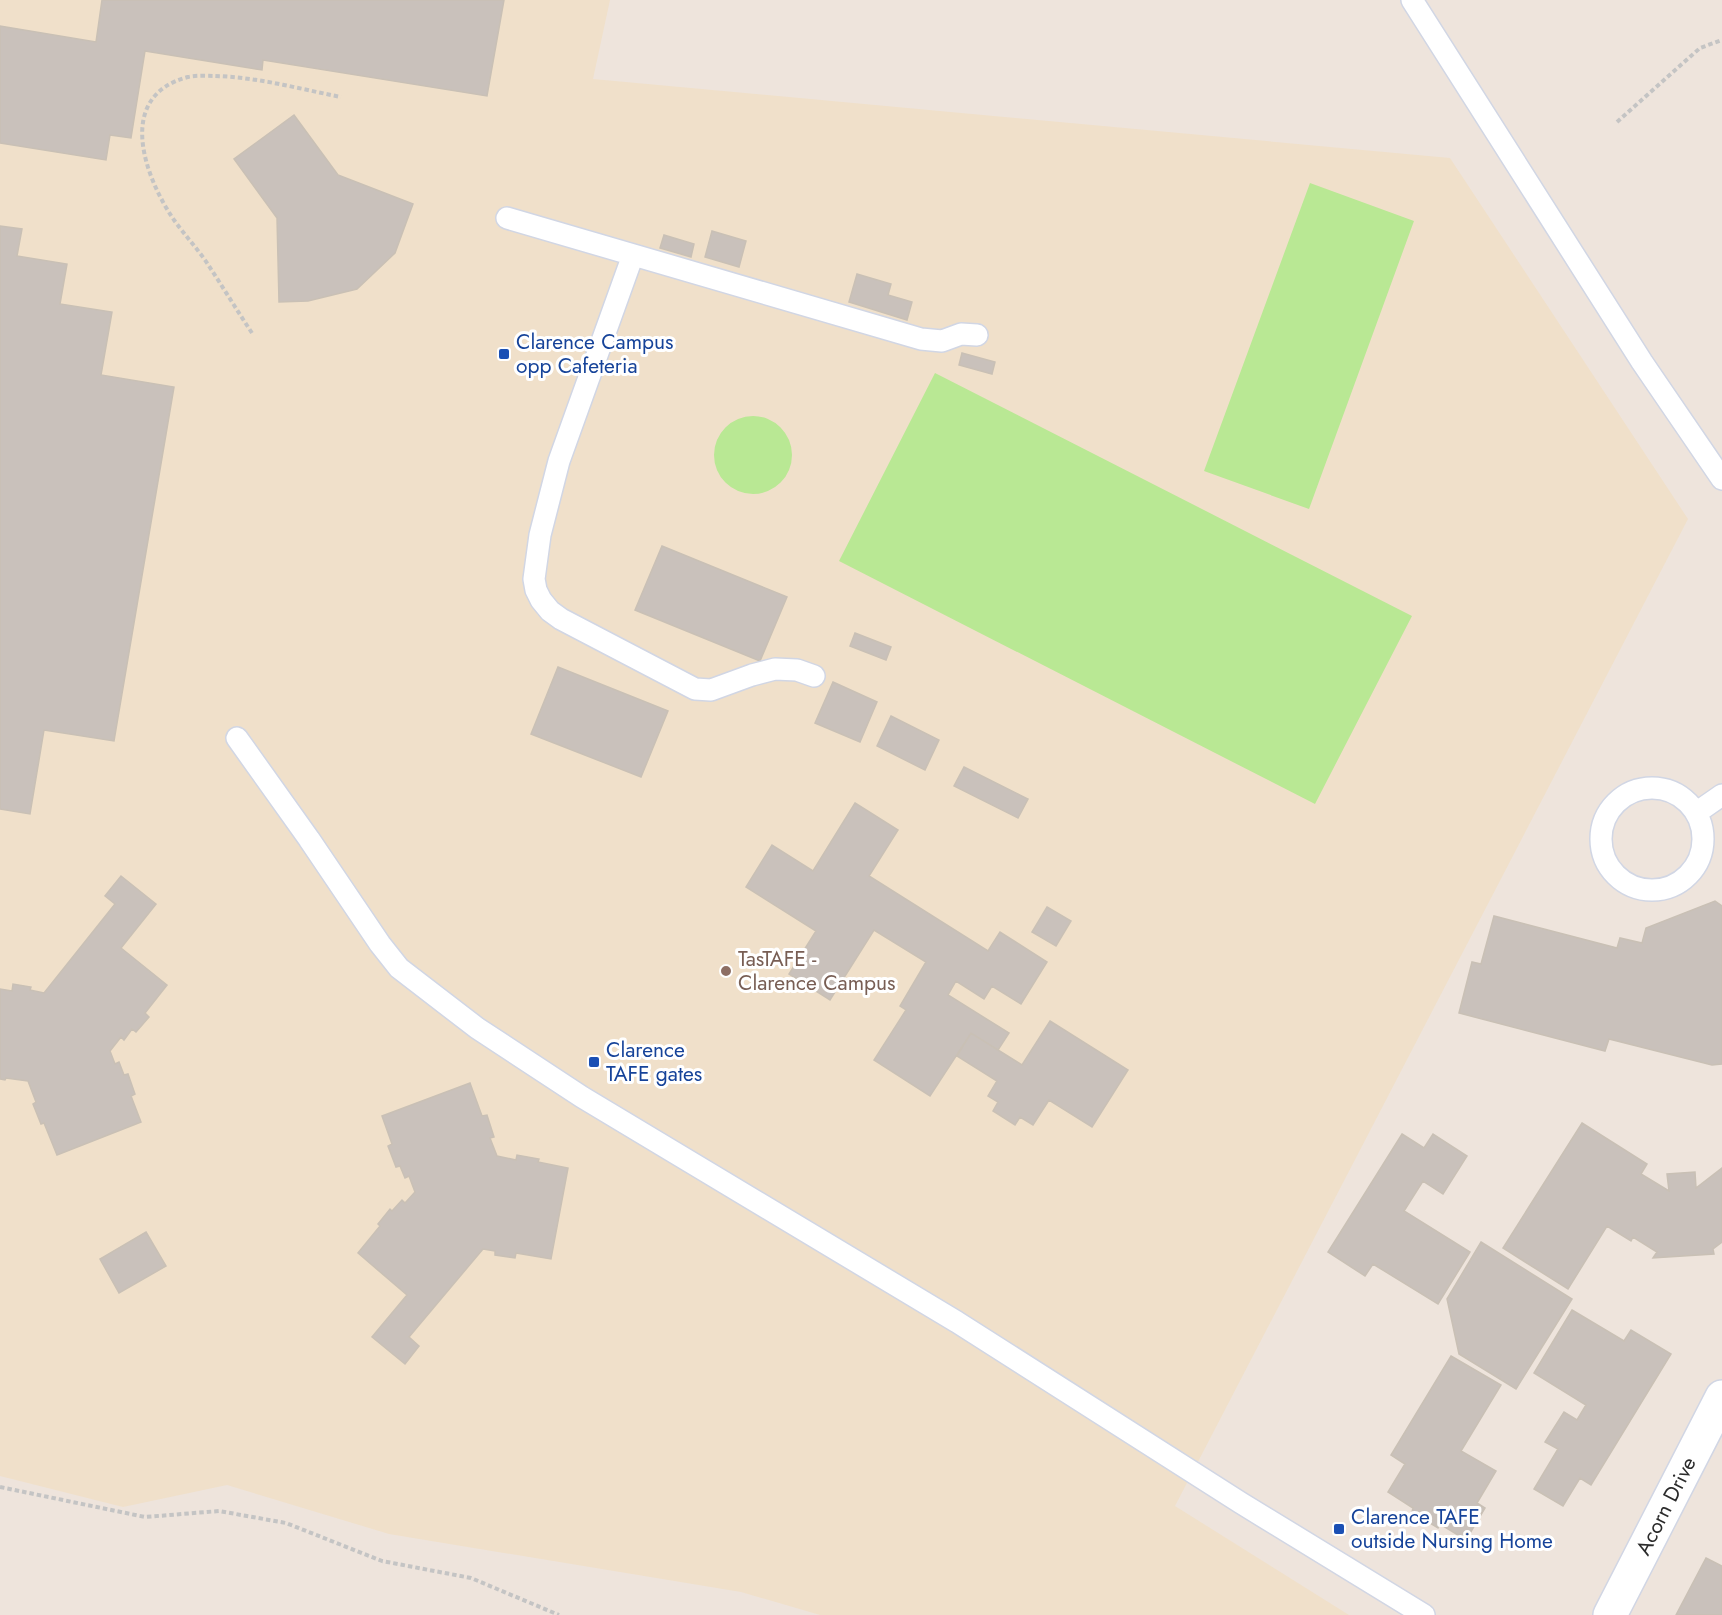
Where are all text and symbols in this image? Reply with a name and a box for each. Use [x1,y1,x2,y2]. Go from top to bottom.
place label: Clarence Campus opp Cafeteria [516,327,674,381]
marker: Clarence Campus opp Cafeteria [497,347,511,361]
place label: TasTAFE - Clarence Campus [738,944,896,998]
marker: TasTAFE - Clarence Campus [719,964,733,978]
place label: Clarence TAFE gates [606,1035,702,1089]
marker: Clarence TAFE gates [587,1055,601,1069]
street label: Acorn Drive [1628,1452,1704,1560]
place label: Clarence TAFE outside Nursing Home [1351,1502,1553,1556]
marker: Clarence TAFE outside Nursing Home [1332,1522,1346,1536]

